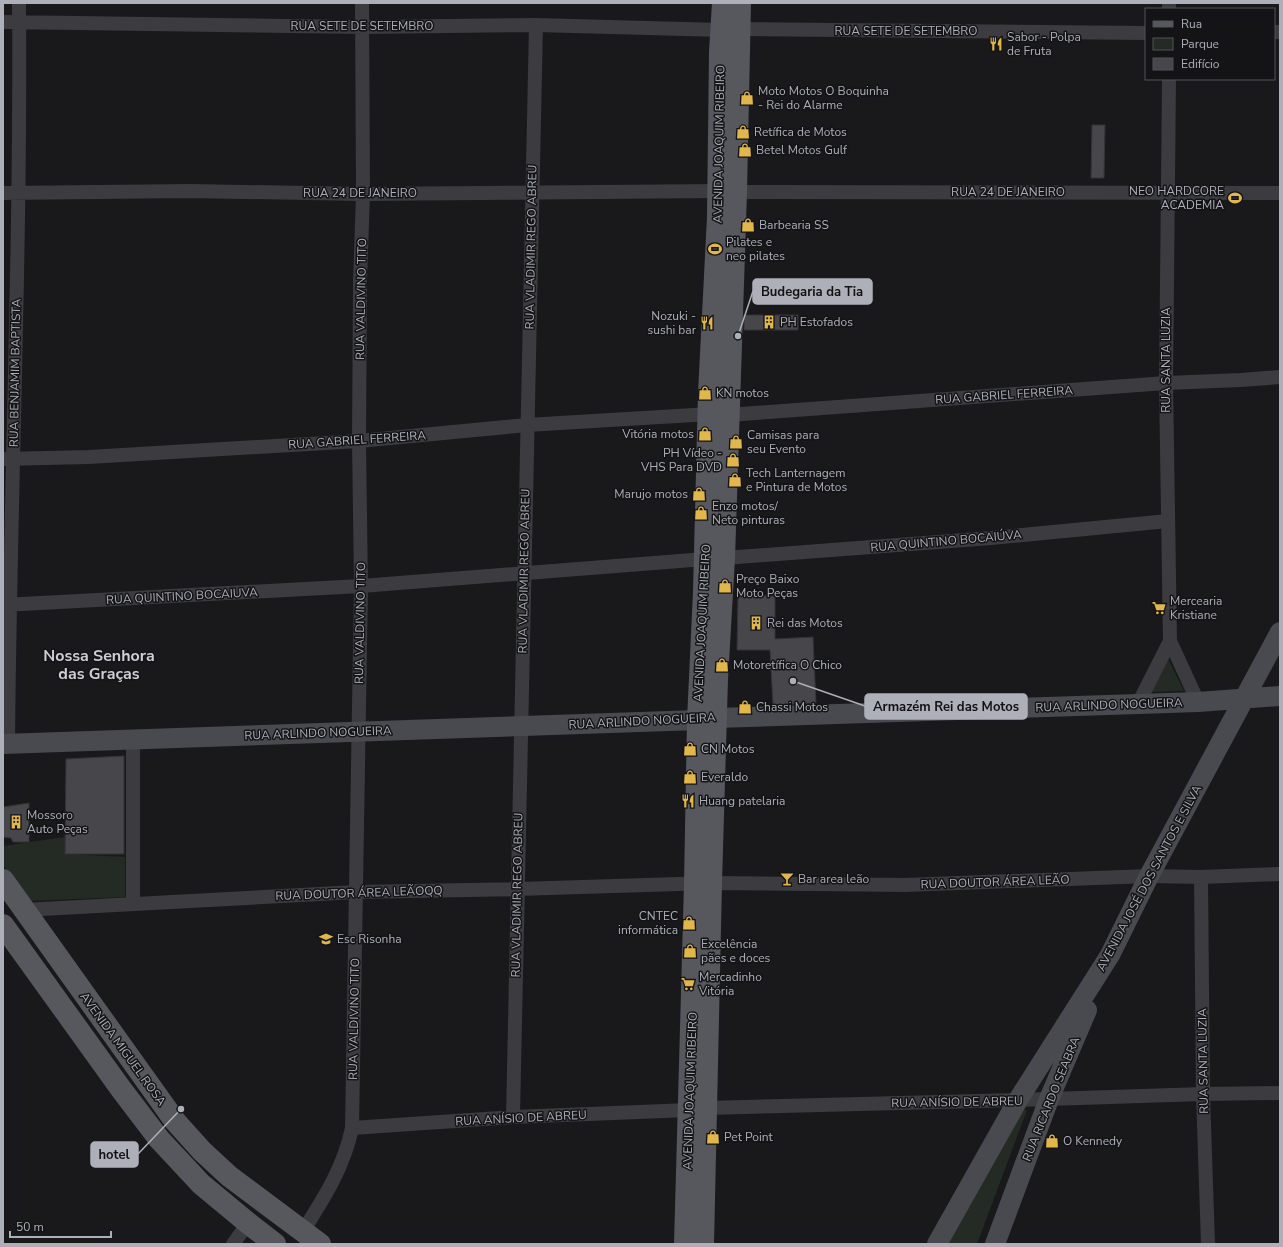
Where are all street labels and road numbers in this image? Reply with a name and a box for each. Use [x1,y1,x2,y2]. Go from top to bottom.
street label: RUA SETE DE SETEMBRO [290,18,434,34]
street label: RUA SETE DE SETEMBRO [834,23,978,39]
street label: AVENIDA JOAQUIM RIBEIRO [710,65,728,223]
street label: RUA VLADIMIR REGO ABREU [522,164,540,330]
street label: RUA 24 DE JANEIRO [951,184,1065,200]
street label: RUA 24 DE JANEIRO [303,185,417,201]
street label: RUA VALDIVINO TITO [352,238,370,360]
street label: RUA BENJAMIM BAPTISTA [6,298,24,447]
street label: RUA SANTA LUZIA [1158,307,1174,413]
street label: RUA GABRIEL FERREIRA [935,382,1074,408]
street label: RUA GABRIEL FERREIRA [288,427,427,453]
street label: RUA VLADIMIR REGO ABREU [515,488,533,654]
street label: RUA QUINTINO BOCAIÚVA [870,526,1023,556]
street label: AVENIDA JOAQUIM RIBEIRO [690,544,714,702]
street label: RUA VALDIVINO TITO [351,562,369,684]
street label: RUA QUINTINO BOCAIUVA [106,584,259,608]
street label: RUA ARLINDO NOGUEIRA [1035,694,1183,716]
street label: RUA ARLINDO NOGUEIRA [568,709,716,733]
street label: RUA ARLINDO NOGUEIRA [244,722,392,744]
street label: AVENIDA JOSÉ DOS SANTOS E SILVA [1093,782,1205,974]
street label: RUA VLADIMIR REGO ABREU [508,812,526,978]
street label: RUA DOUTOR ÁREA LEÃO [920,871,1070,893]
street label: RUA DOUTOR ÁREA LEÃOQQ [275,882,443,904]
street label: RUA VALDIVINO TITO [345,958,363,1080]
street label: AVENIDA MIGUEL ROSA [76,989,170,1109]
street label: RUA SANTA LUZIA [1194,1008,1212,1114]
street label: AVENIDA JOAQUIM RIBEIRO [679,1012,701,1170]
street label: RUA RICARDO SEABRA [1019,1034,1083,1164]
street label: RUA ANÍSIO DE ABREU [891,1093,1023,1111]
street label: RUA ANÍSIO DE ABREU [455,1107,587,1129]

